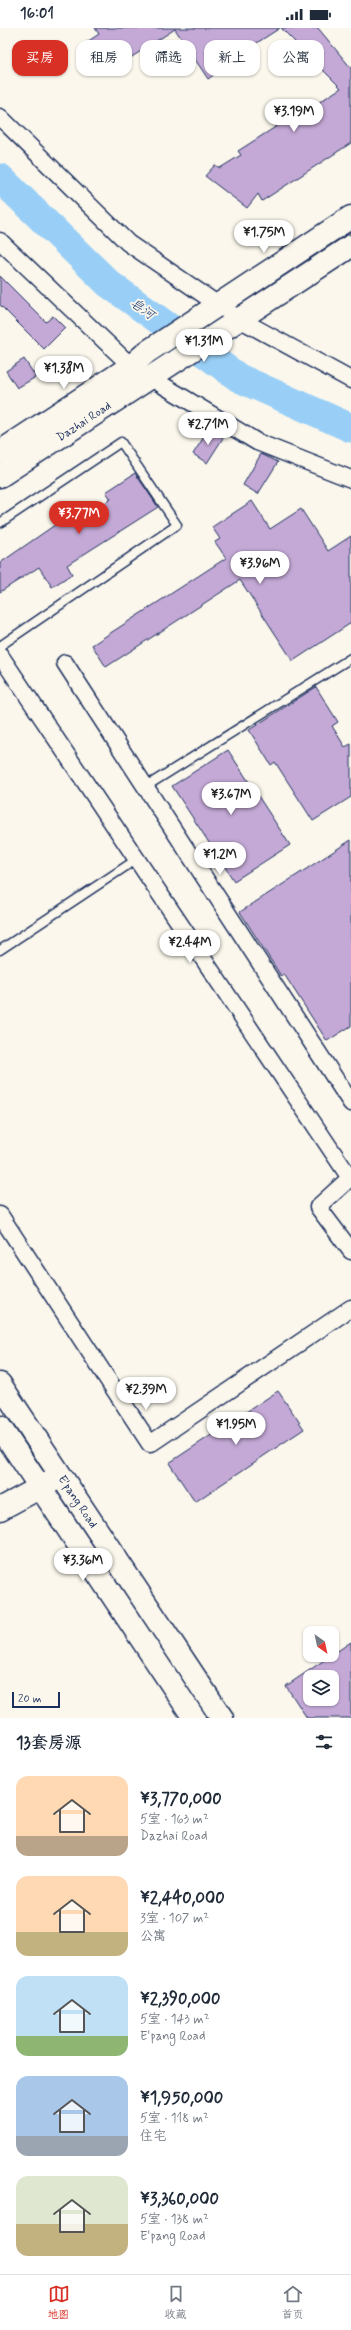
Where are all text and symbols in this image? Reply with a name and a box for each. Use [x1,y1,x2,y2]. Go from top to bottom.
text: 16:01 [20,4,54,24]
chip: 买房 [12,40,68,76]
chip: 租房 [76,40,132,76]
chip: 筛选 [140,40,196,76]
chip: 新上 [204,40,260,76]
chip: 公寓 [268,40,324,76]
pin: ¥3.19M [261,99,327,133]
text: ¥3.19M [273,103,315,120]
pin: ¥1.75M [231,220,297,254]
text: ¥1.75M [243,224,285,241]
water label: 皂河 [127,295,159,325]
pin: ¥1.31M [171,329,237,363]
text: ¥1.31M [185,333,223,350]
pin: ¥1.38M [31,356,97,390]
text: ¥1.38M [44,360,84,377]
street label: Dazhai Road [54,398,115,446]
pin: ¥2.71M [175,412,241,446]
text: ¥2.71M [187,416,229,433]
pin: ¥3.77M [46,501,112,535]
text: ¥3.77M [58,505,100,522]
pin: ¥3.96M [227,551,293,585]
text: ¥3.96M [239,555,281,572]
pin: ¥3.67M [198,782,264,816]
text: ¥3.67M [211,786,251,803]
pin: ¥1.2M [192,842,248,876]
text: ¥1.2M [203,846,237,863]
pin: ¥2.44M [157,930,223,964]
text: ¥2.44M [168,934,212,951]
pin: ¥2.39M [113,1377,179,1411]
text: ¥2.39M [125,1381,167,1398]
pin: ¥1.95M [203,1412,269,1446]
text: ¥1.95M [216,1416,256,1433]
street label: E'pang Road [54,1472,101,1532]
pin: ¥3.36M [50,1548,116,1582]
text: ¥3.36M [63,1552,103,1569]
north arrow [303,1626,339,1662]
map controls [303,1626,339,1706]
button: layers [303,1670,339,1706]
scale bar [12,1690,60,1709]
text: 20 m [18,1692,41,1706]
icon: filters [313,1731,335,1753]
text: 13套房源 [16,1732,82,1754]
text: ¥3,770,000 [140,1788,222,1810]
icon: home [48,1792,96,1840]
text: 5室 · 163 m² [140,1811,209,1828]
text: Dazhai Road [140,1828,207,1845]
text: ¥2,440,000 [140,1887,225,1909]
icon: home [48,1892,96,1940]
text: 3室 · 107 m² [140,1910,209,1927]
text: 公寓 [140,1928,166,1945]
text: ¥2,390,000 [140,1988,221,2010]
icon: home [48,1992,96,2040]
text: 5室 · 143 m² [140,2011,209,2028]
text: E'pang Road [140,2028,206,2045]
text: ¥1,950,000 [140,2087,223,2109]
icon: home [48,2092,96,2140]
text: 5室 · 118 m² [140,2110,209,2127]
text: 住宅 [140,2128,166,2145]
text: ¥3,360,000 [140,2188,219,2210]
icon: home [48,2192,96,2240]
text: 5室 · 138 m² [140,2211,209,2228]
text: E'pang Road [140,2228,206,2245]
tab: 地图 [48,2283,70,2322]
tab: 收藏 [165,2283,187,2322]
tab: 首页 [282,2283,304,2322]

